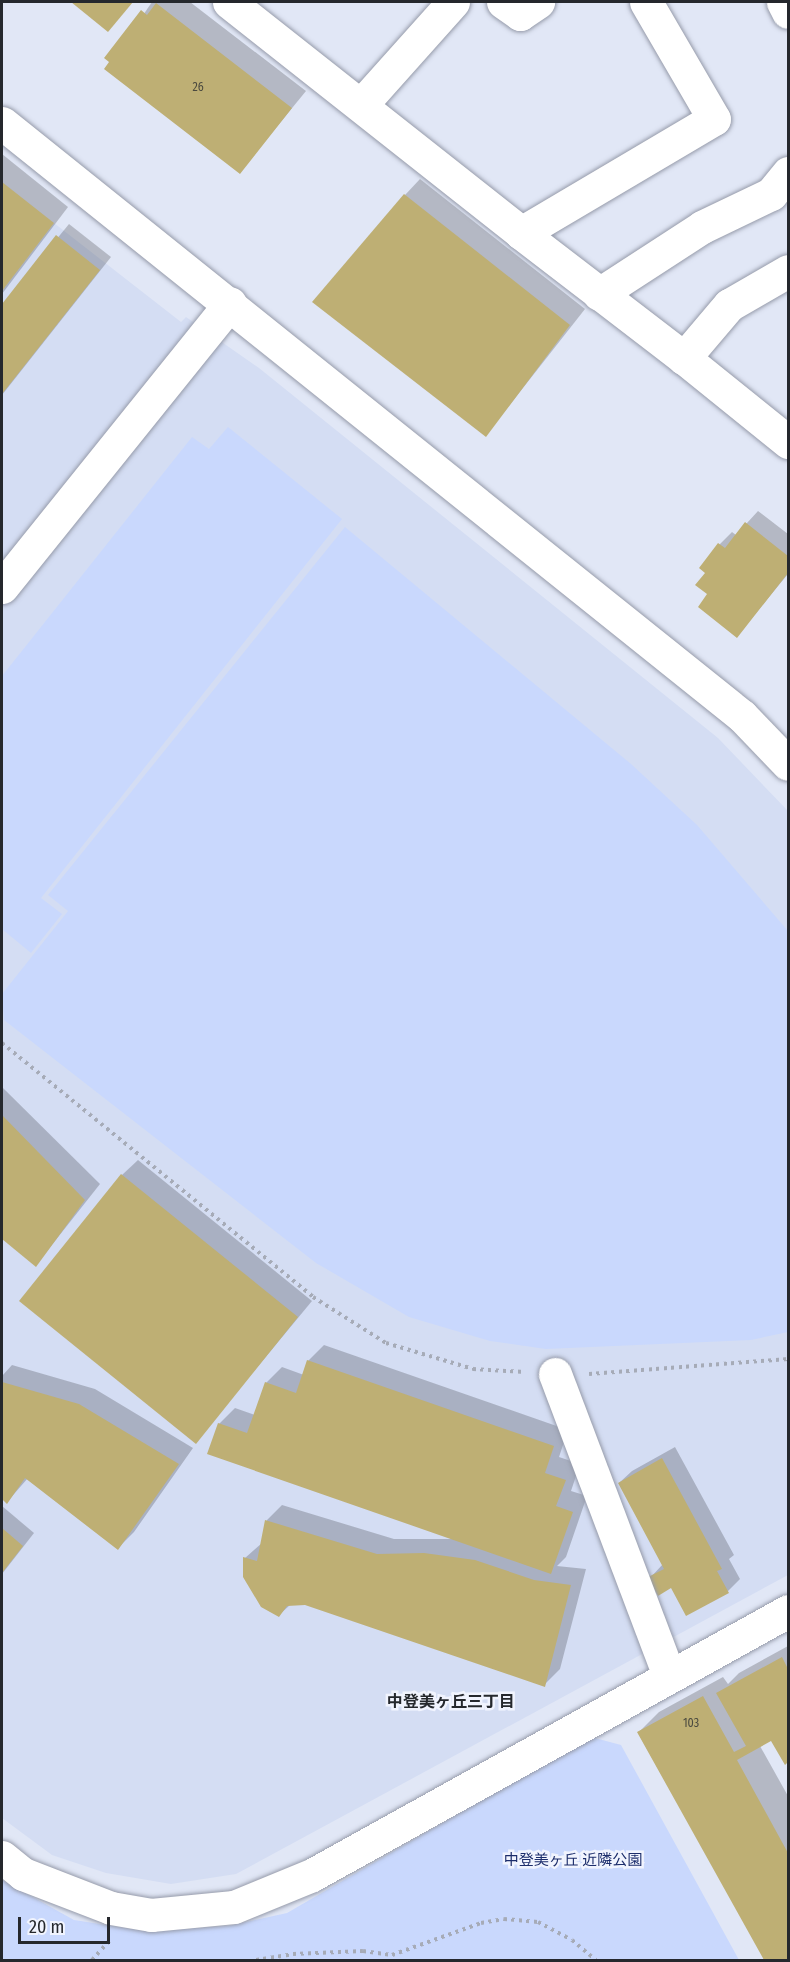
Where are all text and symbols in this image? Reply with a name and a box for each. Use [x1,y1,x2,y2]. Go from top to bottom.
house number: 26 [192,81,204,95]
district label: 中登美ヶ丘三丁目 [387,1692,515,1712]
house number: 103 [683,1717,699,1731]
park label: 中登美ヶ丘 近隣公園 [504,1852,642,1870]
scale bar [21,1905,112,1943]
text: 20 m [29,1916,64,1938]

